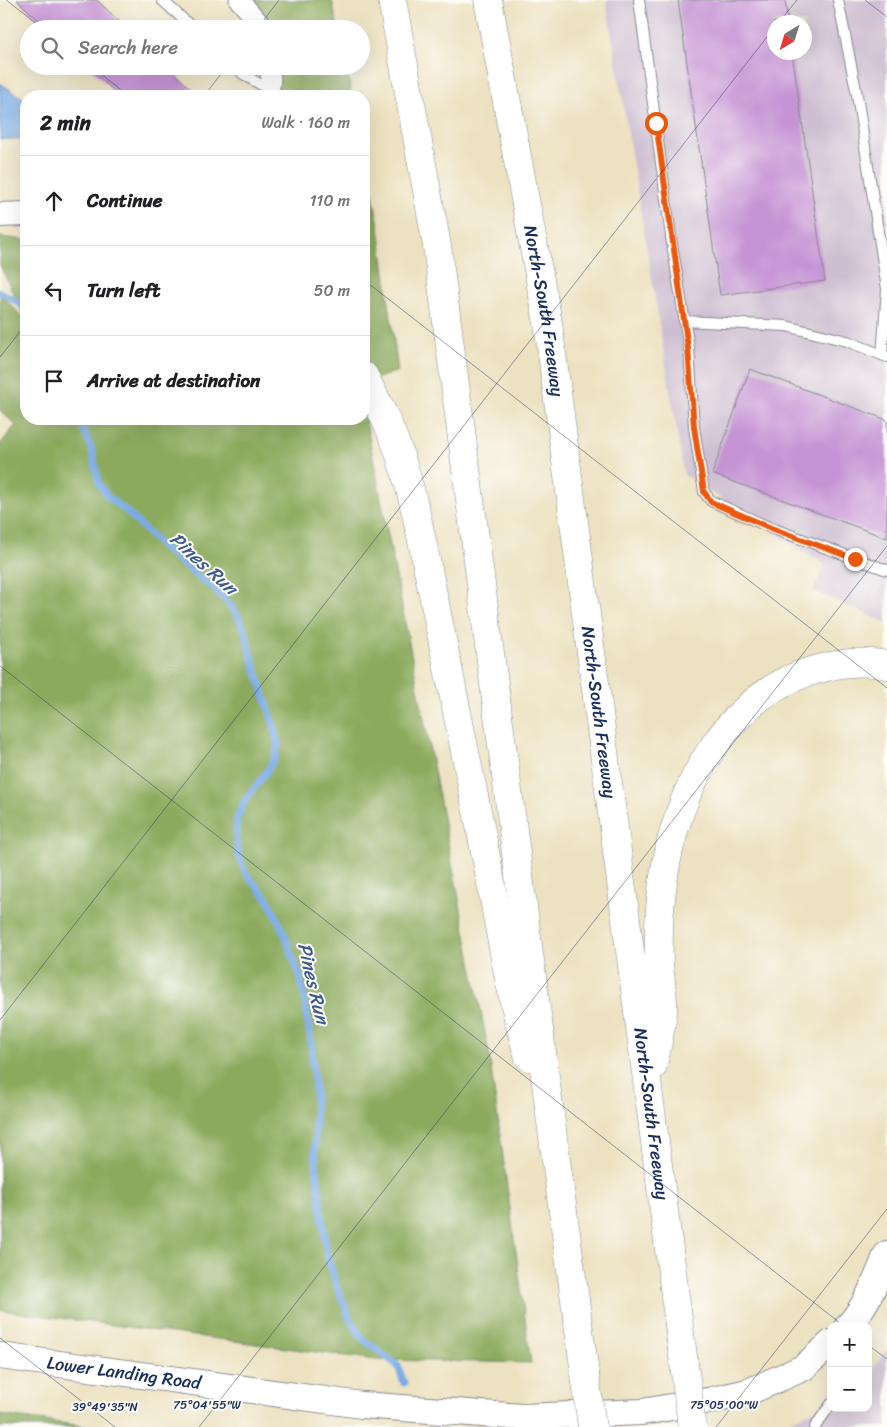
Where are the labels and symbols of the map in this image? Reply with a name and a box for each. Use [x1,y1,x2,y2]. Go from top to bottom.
north arrow [767,15,812,60]
route start [645,112,668,135]
street label: North-South Freeway [514,223,574,399]
water label: Pines Run [162,524,247,605]
route end [844,548,867,571]
street label: North-South Freeway [572,624,626,801]
water label: Pines Run [288,939,339,1030]
street label: North-South Freeway [624,1026,678,1202]
street label: Lower Landing Road [45,1347,204,1399]
text: 75°04'55"W [173,1394,242,1416]
text: 75°05'00"W [690,1394,759,1416]
text: 39°49'35"N [72,1396,139,1418]

